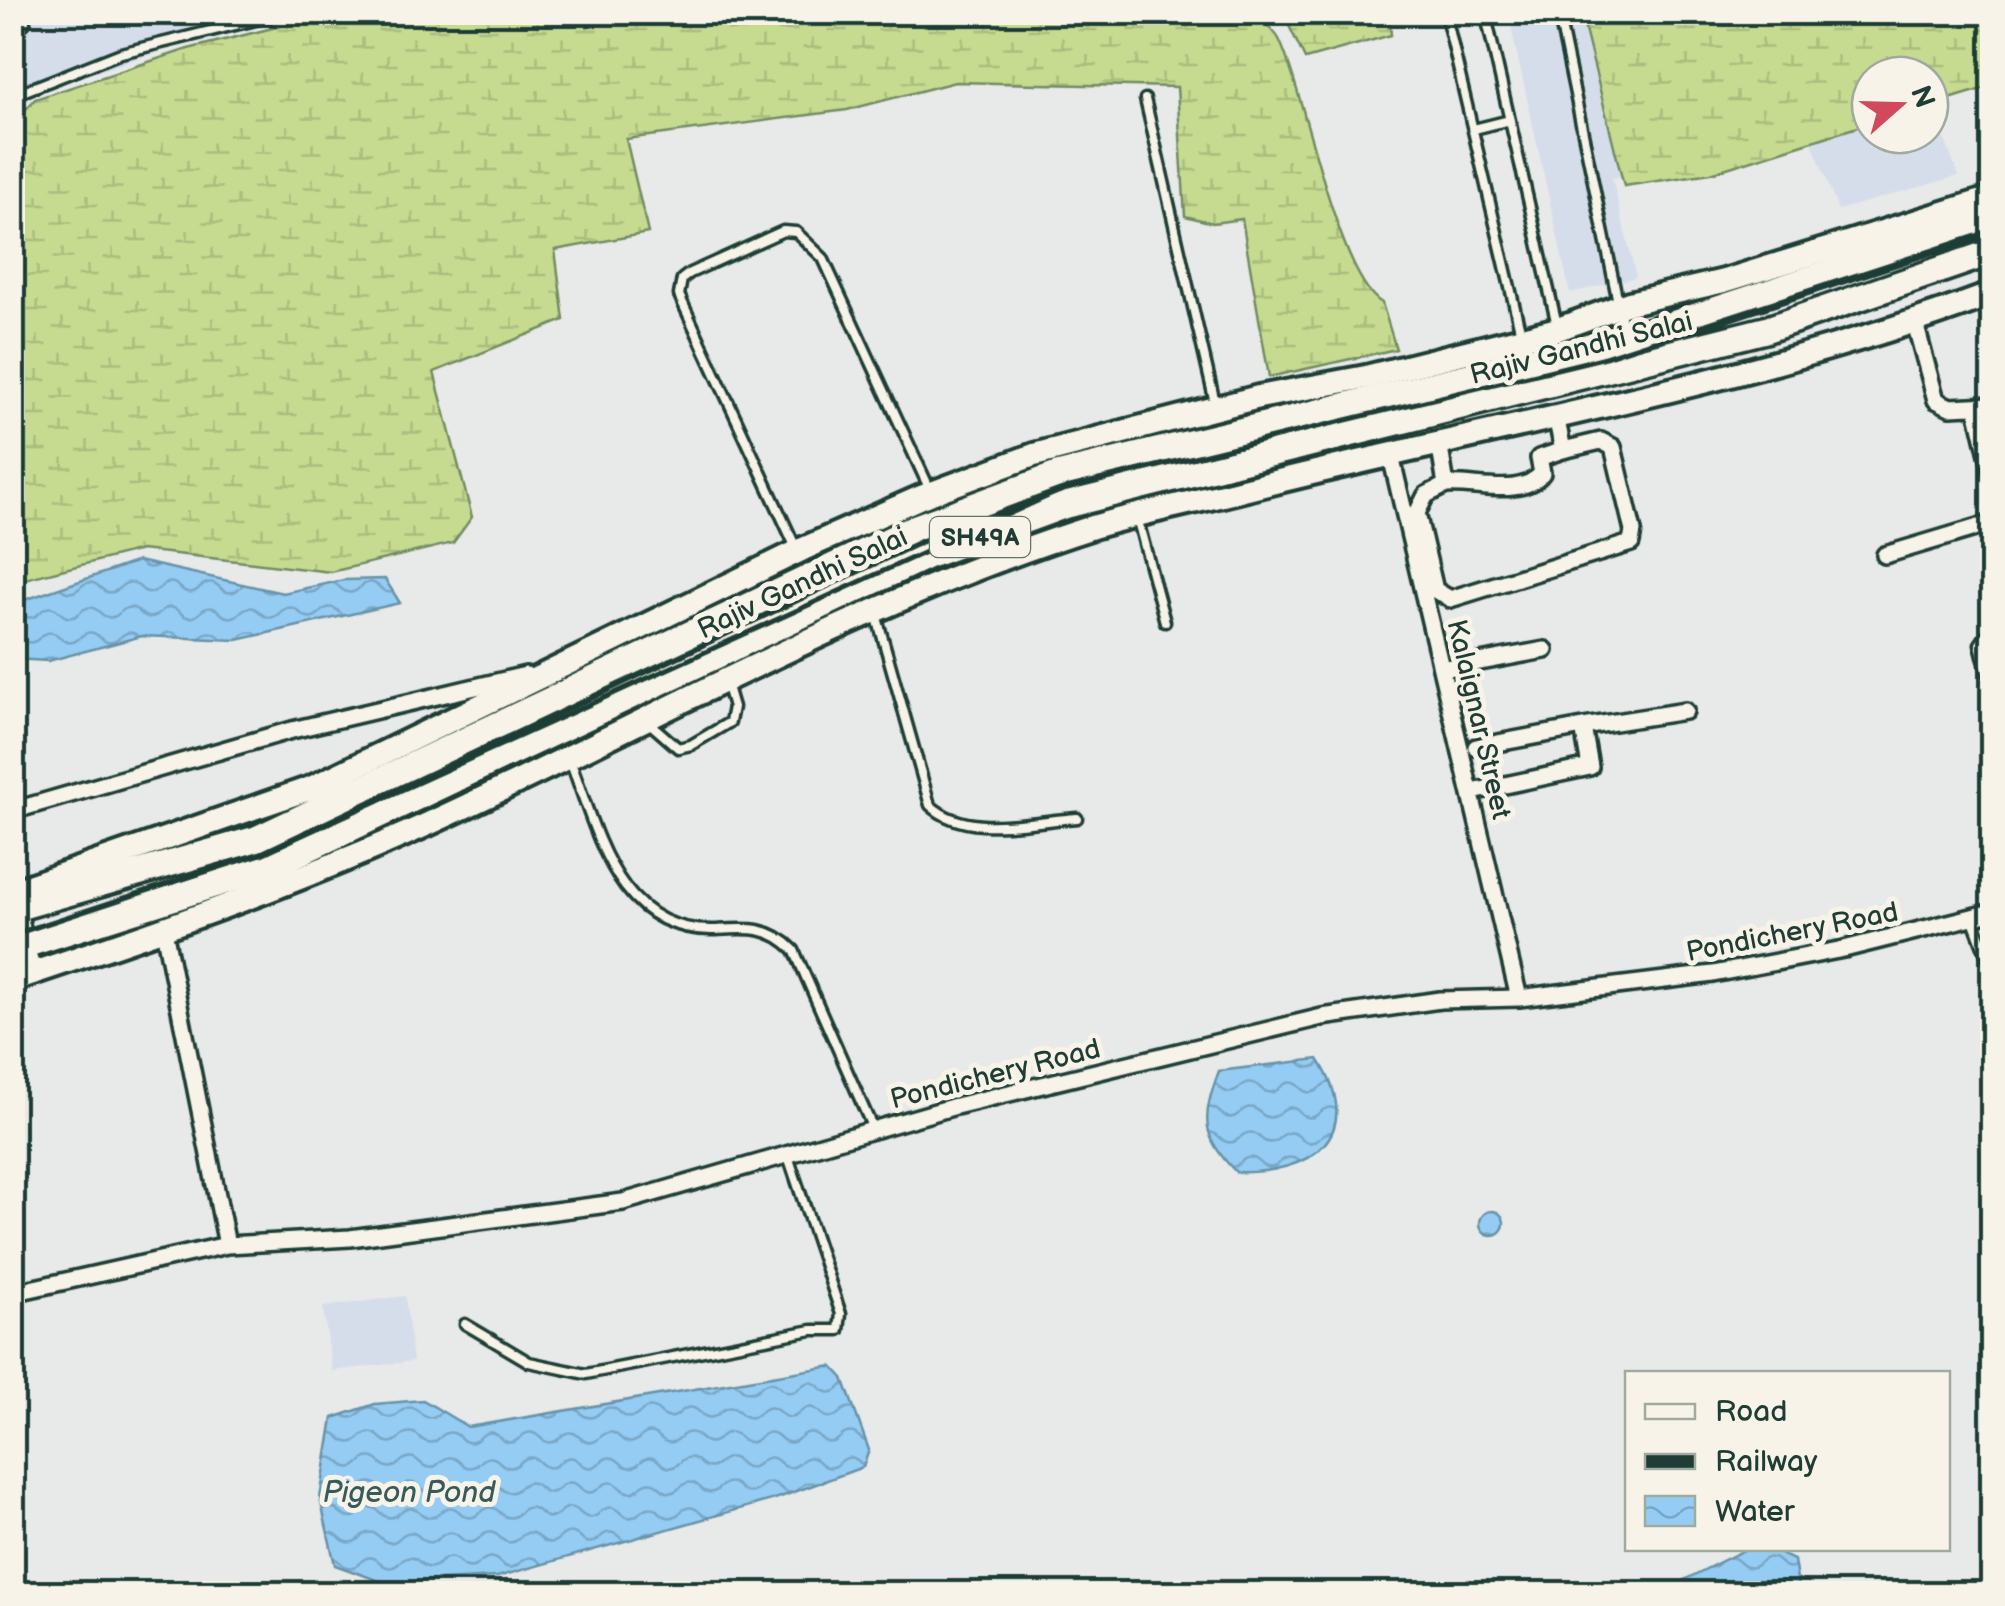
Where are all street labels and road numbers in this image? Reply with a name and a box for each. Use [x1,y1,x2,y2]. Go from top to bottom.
street label: Rajiv Gandhi Salai [1467,305,1696,392]
road number: SH49A [930,517,1030,557]
street label: Rajiv Gandhi Salai [692,520,913,646]
street label: Kalaignar Street [1440,616,1518,823]
street label: Pondichery Road [1683,896,1901,969]
street label: Pondichery Road [887,1032,1104,1117]

